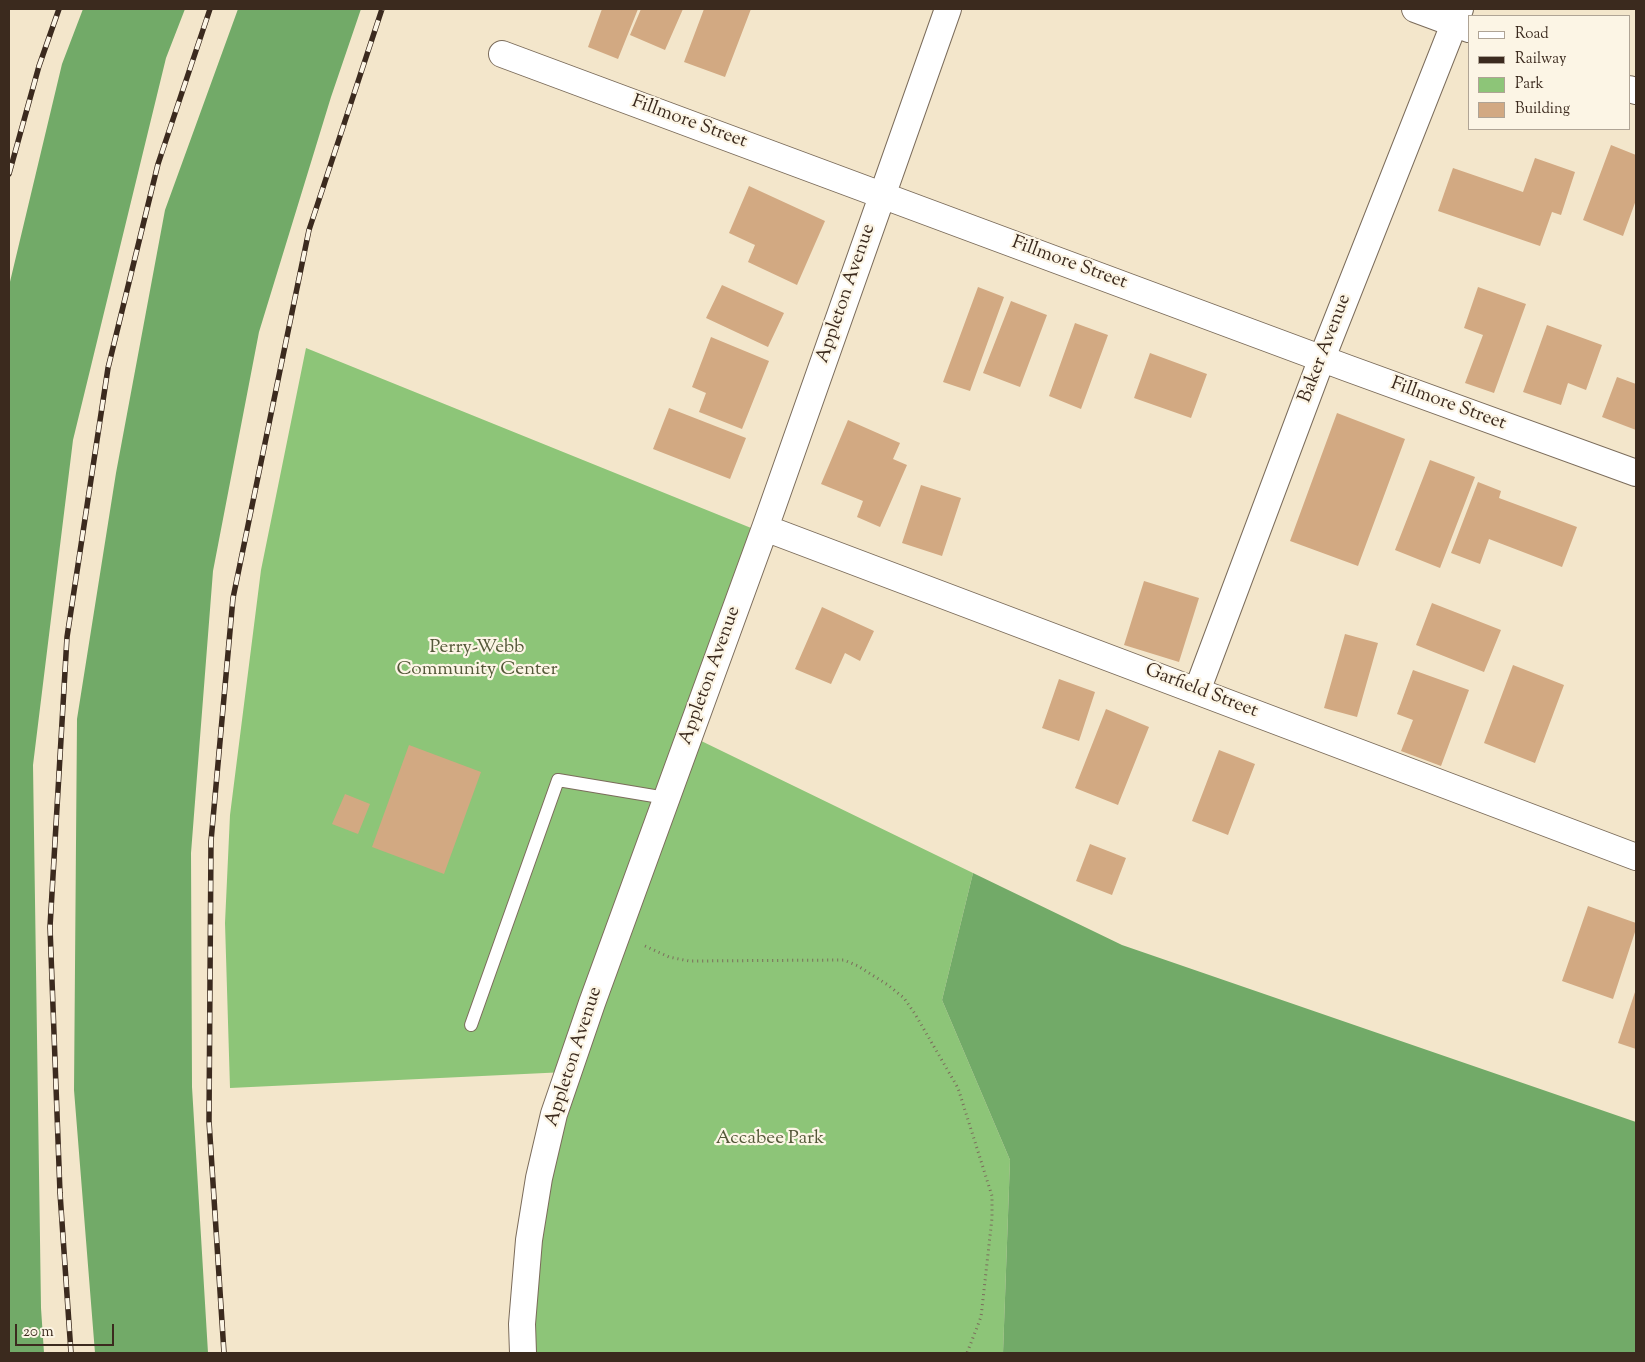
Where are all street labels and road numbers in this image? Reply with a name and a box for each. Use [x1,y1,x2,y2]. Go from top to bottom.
street label: Fillmore Street [628,92,750,154]
street label: Appleton Avenue [813,221,881,367]
street label: Fillmore Street [1008,233,1130,295]
street label: Baker Avenue [1295,292,1357,406]
street label: Fillmore Street [1387,374,1509,436]
street label: Appleton Avenue [675,604,747,748]
street label: Garfield Street [1141,660,1261,724]
street label: Appleton Avenue [542,984,608,1130]

